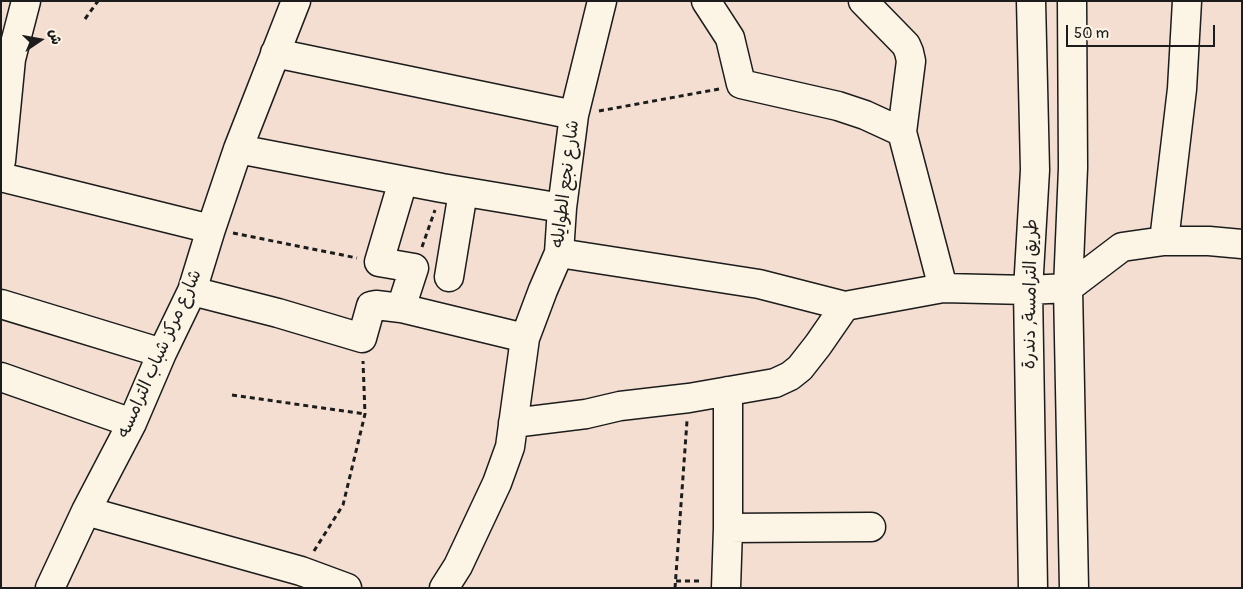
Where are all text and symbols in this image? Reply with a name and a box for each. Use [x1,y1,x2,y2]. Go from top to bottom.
north arrow [15,15,65,65]
scale bar [1068,15,1217,47]
text: 50 m [1074,24,1109,43]
text: ش [45,27,65,46]
street label: شارع نجع الطوايله [547,119,585,249]
street label: طريق الترامسة, دندرة [1019,219,1043,369]
street label: شارع مركز شباب الترامسه [113,266,207,442]

